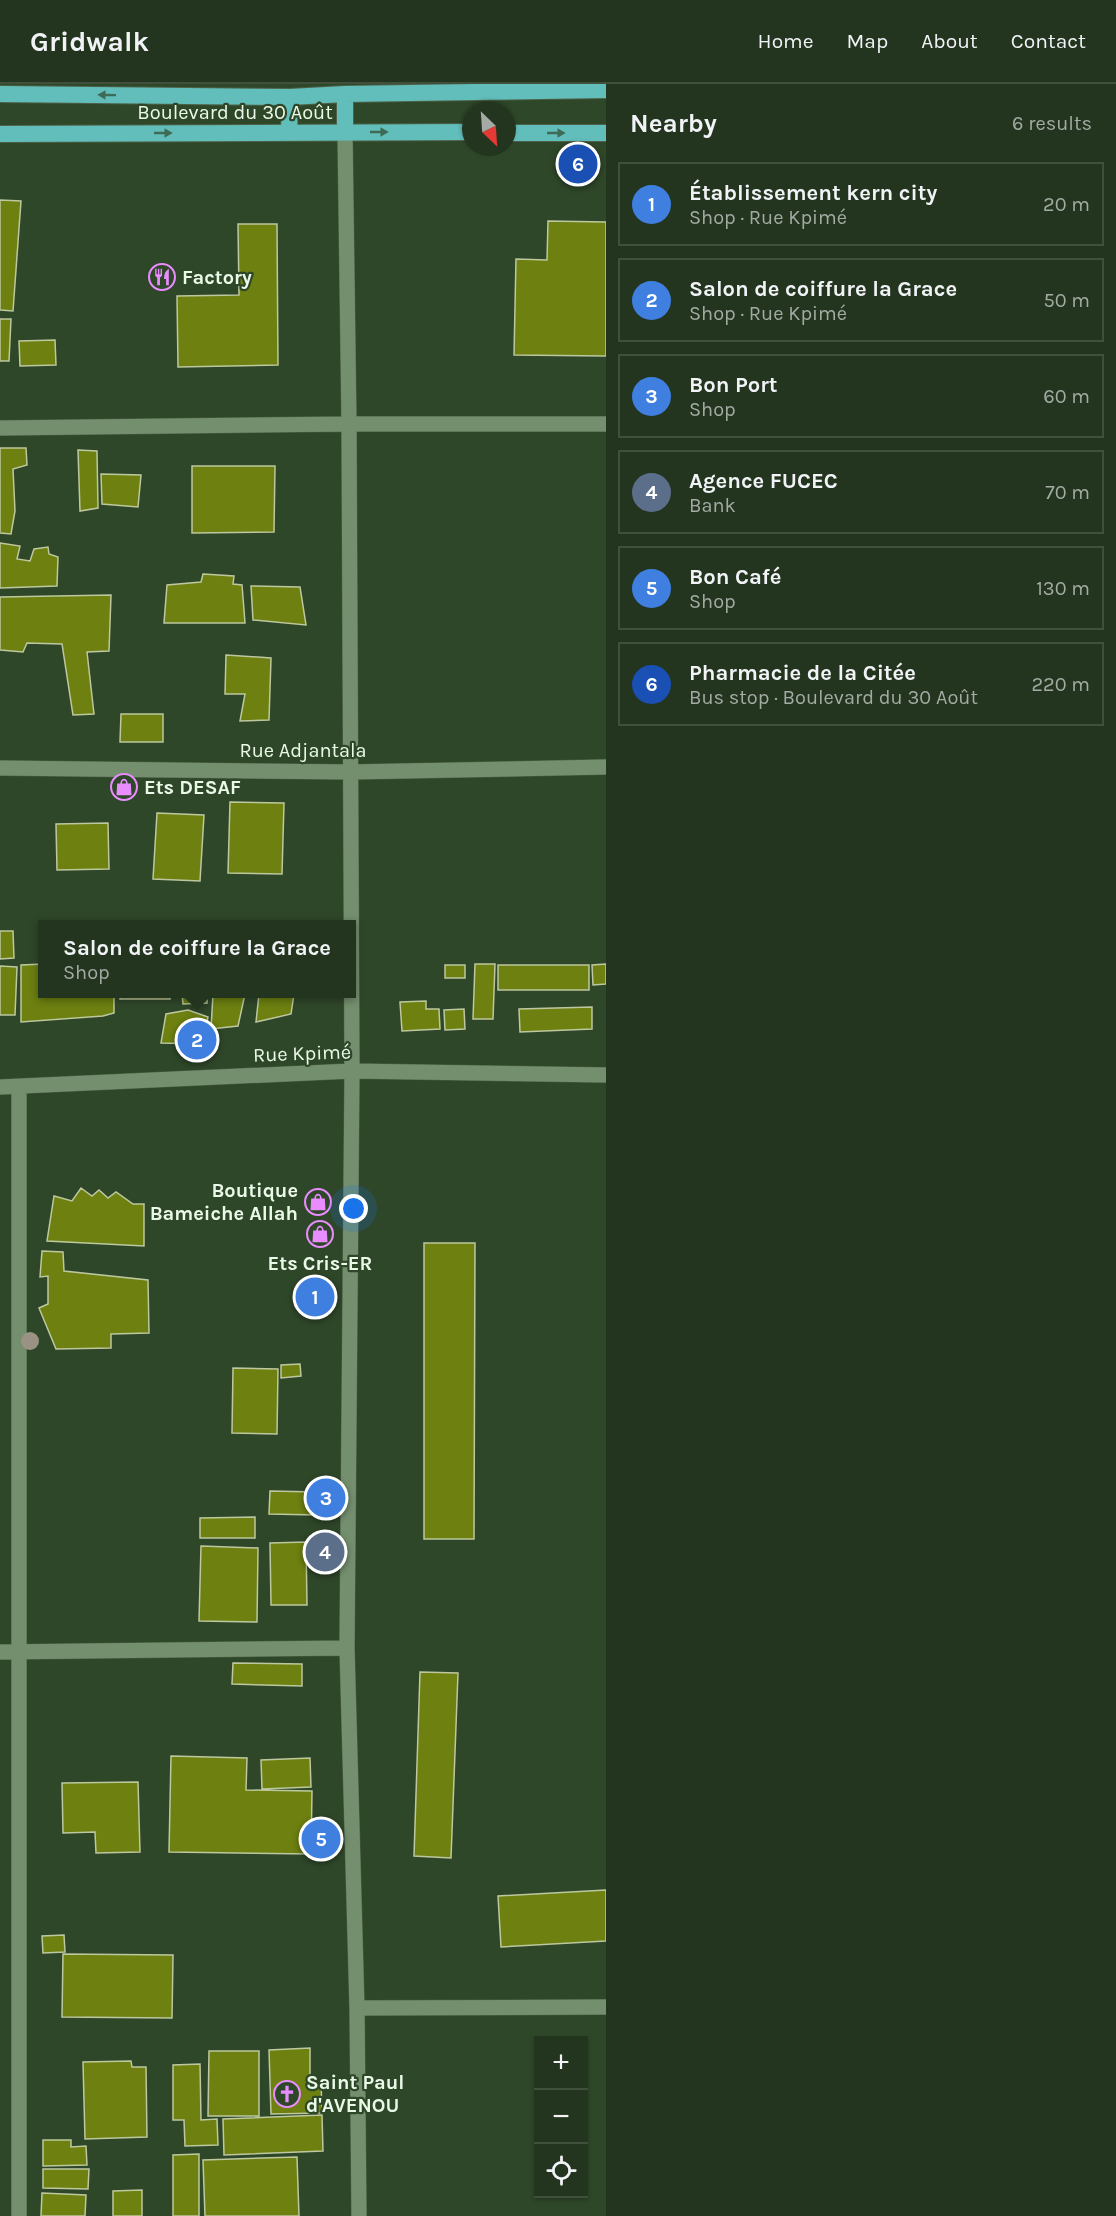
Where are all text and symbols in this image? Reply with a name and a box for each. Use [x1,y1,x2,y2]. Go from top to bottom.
text: Gridwalk [30,25,149,58]
text: Home [758,29,814,53]
text: Map [847,29,888,53]
text: About [921,29,978,53]
text: Contact [1011,29,1086,53]
one-way arrow [97,90,116,100]
street label: Boulevard du 30 Août [137,101,333,124]
north arrow [462,102,516,156]
text: Nearby [630,108,717,139]
text: 6 results [1012,112,1092,135]
one-way arrow [370,127,389,137]
one-way arrow [154,128,173,138]
one-way arrow [547,128,566,138]
pin: 6 [558,142,598,187]
text: Établissement kern city [689,180,937,206]
text: 1 [648,193,655,216]
text: 20 m [1043,193,1090,216]
text: Shop · Rue Kpimé [689,206,847,229]
restaurant icon: Factory [147,262,177,292]
place label: Factory [182,266,252,289]
text: Salon de coiffure la Grace [689,276,957,302]
text: 2 [645,289,658,312]
text: 50 m [1043,289,1090,312]
text: Shop · Rue Kpimé [689,302,847,325]
text: Bon Port [689,372,778,398]
text: 3 [645,385,658,408]
text: 60 m [1043,385,1090,408]
text: Shop [689,398,736,421]
text: Agence FUCEC [689,468,838,494]
text: 4 [646,481,657,504]
text: 70 m [1045,481,1090,504]
text: Bank [689,494,736,517]
text: Bon Café [689,564,782,590]
text: 5 [646,577,657,600]
text: 130 m [1036,577,1090,600]
text: Shop [689,590,736,613]
text: Pharmacie de la Citée [689,660,916,686]
text: 6 [645,673,658,696]
text: 220 m [1031,673,1090,696]
text: Bus stop · Boulevard du 30 Août [689,686,978,709]
street label: Rue Adjantala [239,739,367,762]
shop icon: Ets DESAF [109,772,139,802]
place label: Ets DESAF [144,776,241,799]
popup [38,920,356,998]
text: Salon de coiffure la Grace [63,935,331,961]
text: Shop [63,961,110,984]
pin: 2 [178,1018,216,1062]
street label: Rue Kpimé [253,1040,351,1067]
place label: Boutique Bameiche Allah [150,1179,298,1225]
shop icon: Boutique Bameiche Allah [303,1187,333,1217]
your location [339,1194,368,1223]
shop icon: Ets Cris-ER [305,1219,335,1249]
place label: Ets Cris-ER [268,1252,372,1275]
pin: 1 [296,1274,334,1320]
pin: 3 [306,1476,346,1520]
pin: 4 [306,1530,344,1574]
pin: 5 [302,1816,340,1862]
map controls [534,2036,588,2198]
button: + [534,2036,588,2090]
place label: Saint Paul d'AVENOU [306,2071,404,2117]
church icon: Saint Paul d'AVENOU [272,2079,302,2109]
button: − [534,2090,588,2144]
button: locate [534,2144,588,2198]

